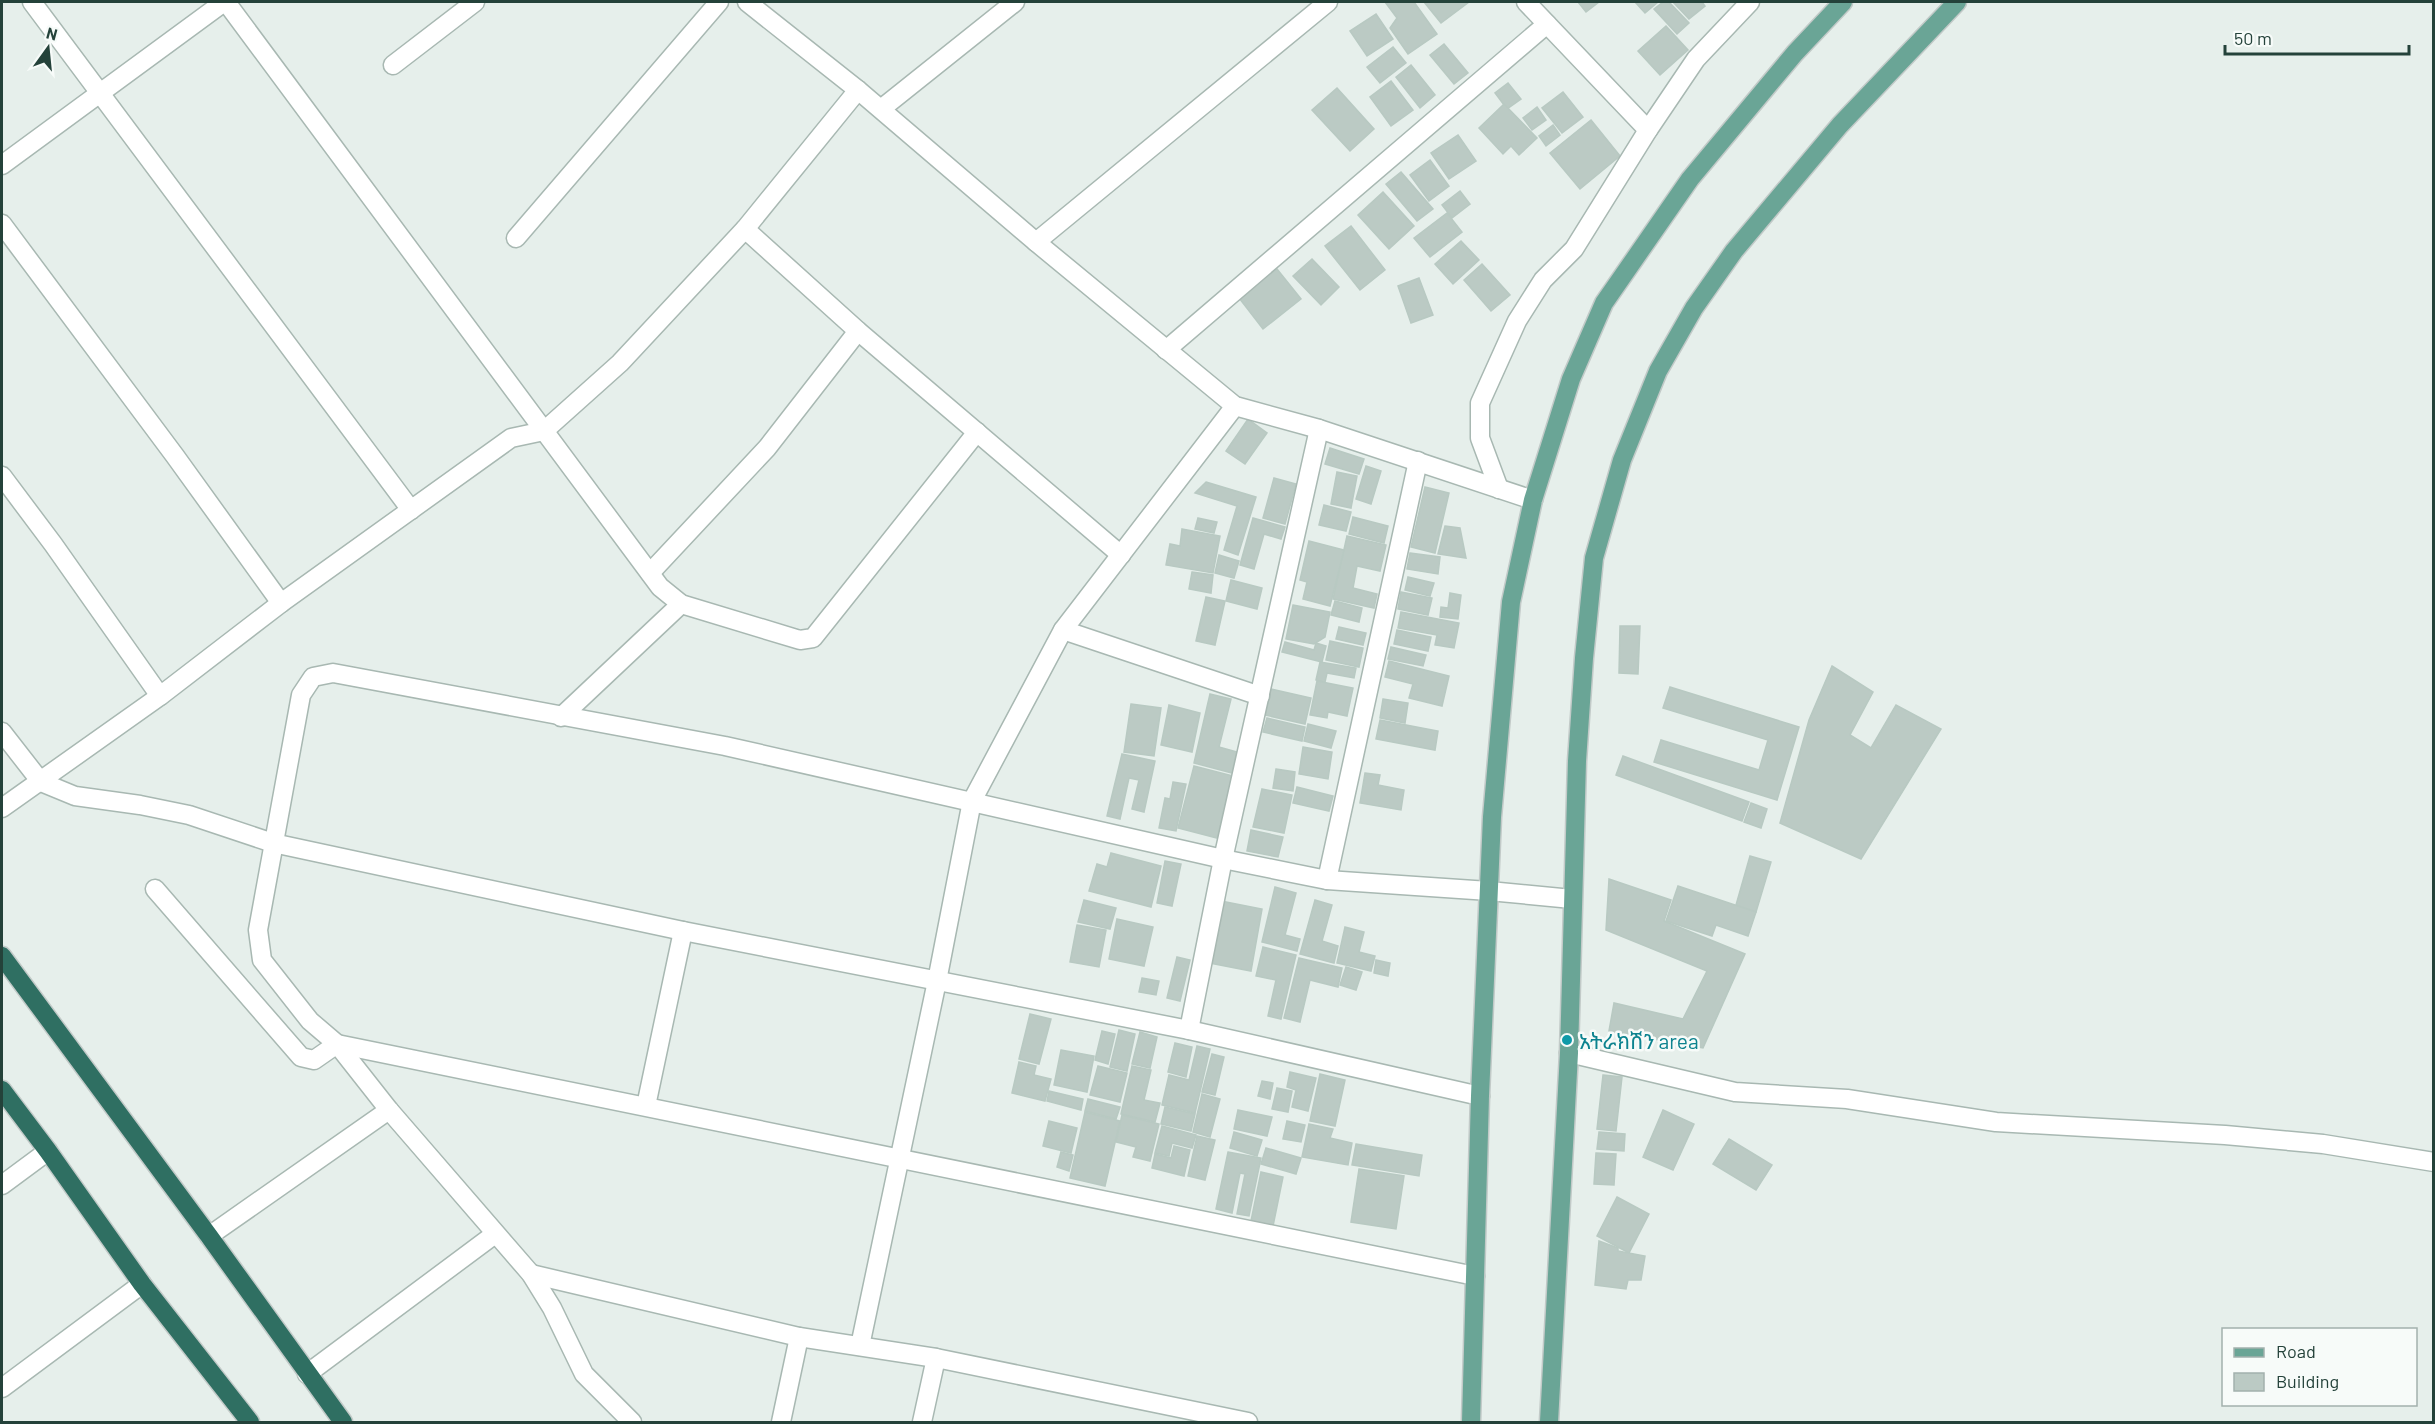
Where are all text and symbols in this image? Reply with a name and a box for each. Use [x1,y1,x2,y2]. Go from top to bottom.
north arrow [18,18,78,78]
scale bar [2225,18,2410,56]
text: N [44,22,60,44]
text: 50 m [2234,27,2272,49]
place label: አትራክሽን area [1579,1028,1699,1053]
marker: አትራክሽን area [1560,1033,1574,1047]
legend [2222,1328,2417,1406]
text: Road [2276,1340,2316,1362]
text: Building [2276,1370,2339,1392]

